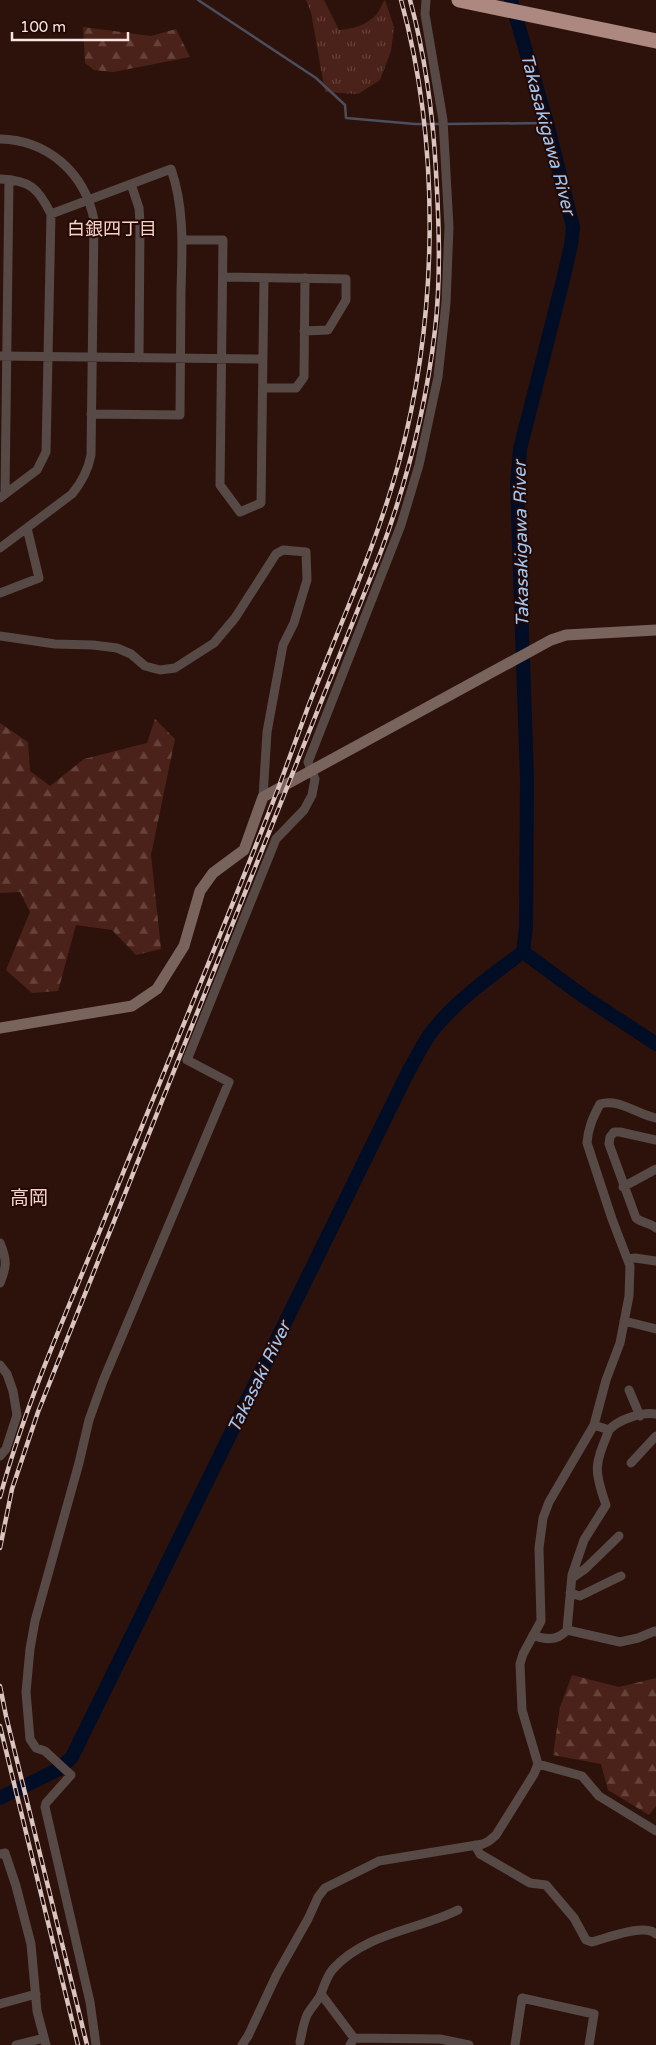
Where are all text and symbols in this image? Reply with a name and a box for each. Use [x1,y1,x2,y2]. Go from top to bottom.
scale bar [12,10,129,42]
text: 100 m [20,18,66,36]
water label: Takasakigawa River [516,51,581,219]
district label: 白銀四丁目 [67,218,157,240]
water label: Takasakigawa River [509,458,533,627]
district label: 高岡 [10,1187,48,1209]
water label: Takasaki River [223,1316,296,1436]

